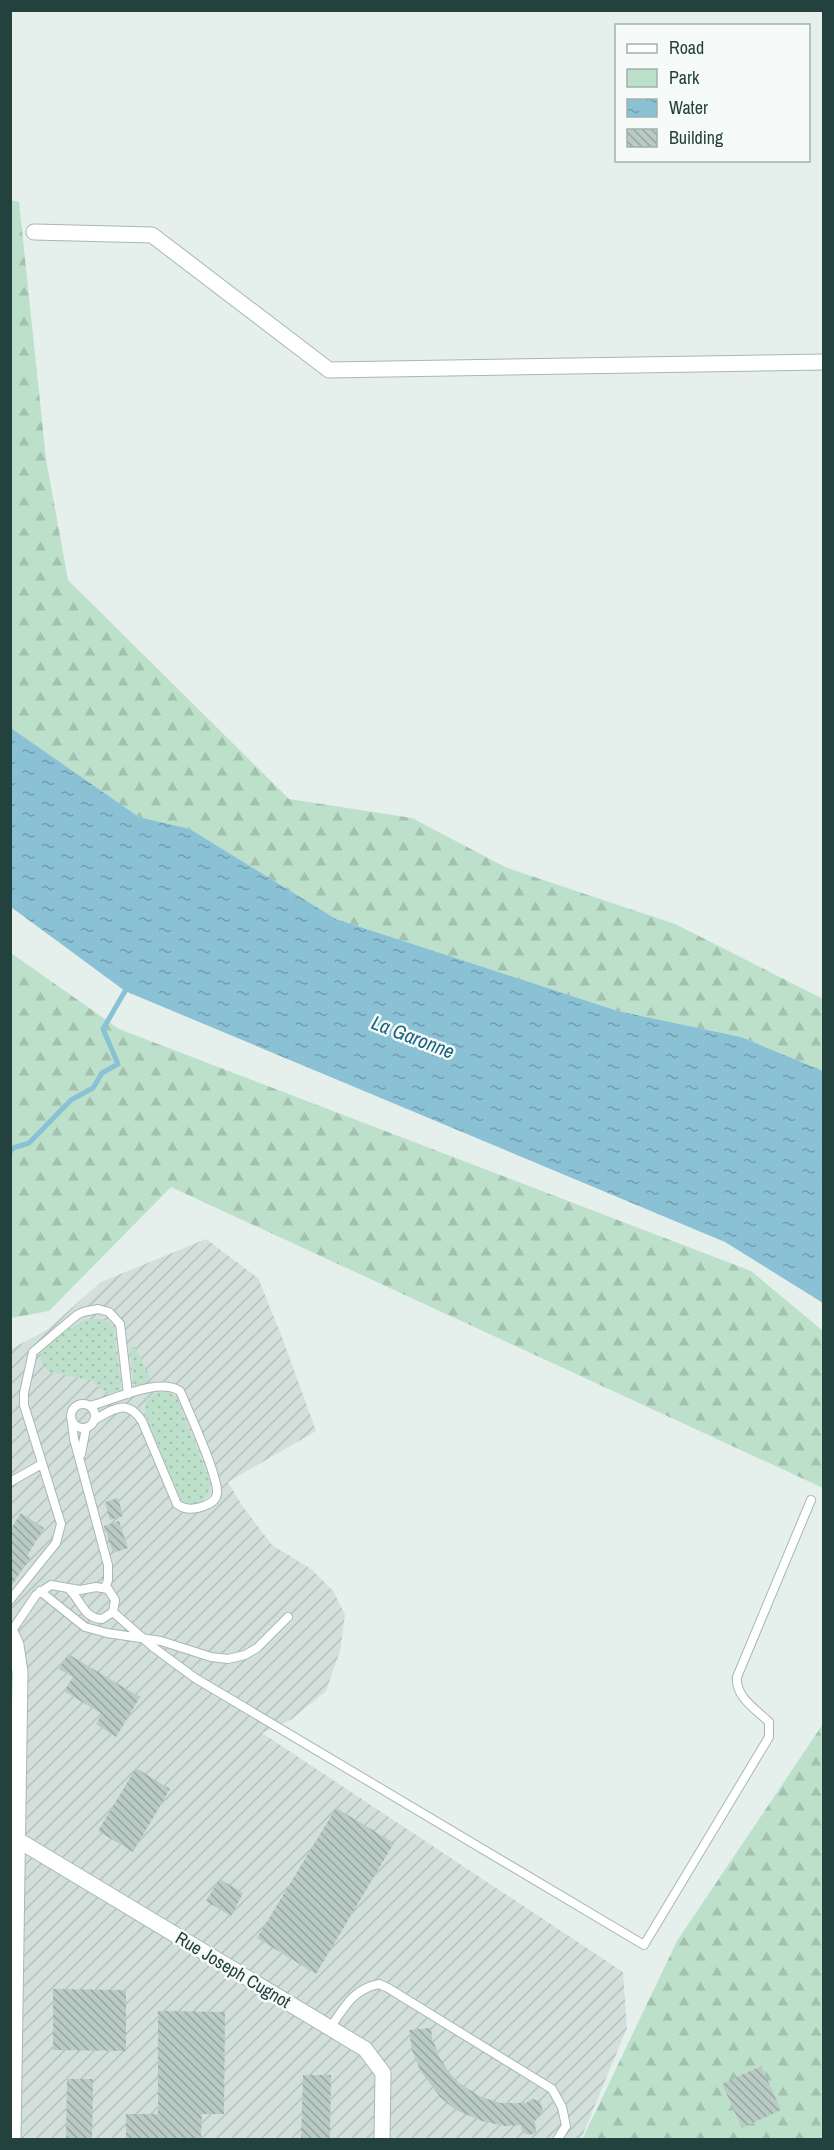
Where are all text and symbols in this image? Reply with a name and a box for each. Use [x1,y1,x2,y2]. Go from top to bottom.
legend [615,24,810,162]
text: Road [669,35,704,60]
text: Park [669,65,700,90]
text: Water [669,95,708,120]
text: Building [669,125,724,150]
water label: La Garonne [368,1008,458,1065]
street label: Rue Joseph Cugnot [171,1925,296,2014]

